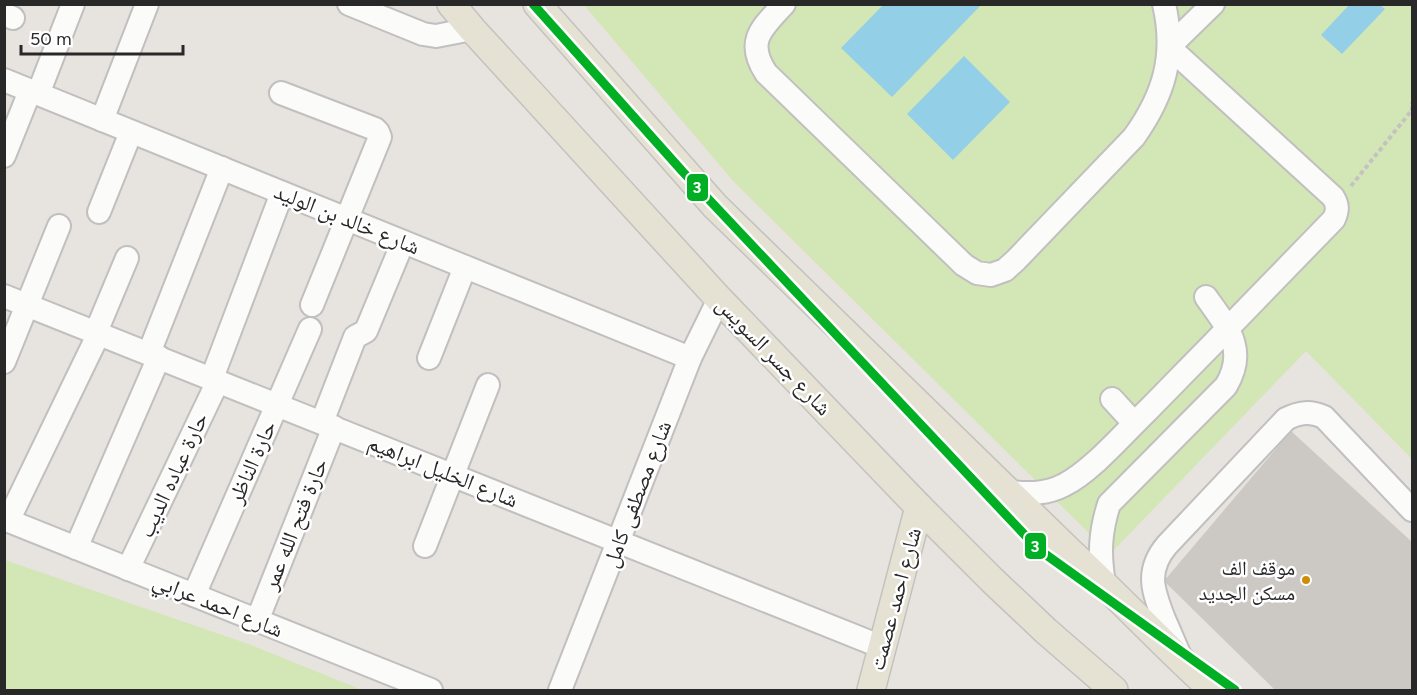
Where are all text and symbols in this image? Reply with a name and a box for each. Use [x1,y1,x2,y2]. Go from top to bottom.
scale bar [21,18,183,56]
text: 50 m [30,28,72,50]
line badge: 3 [686,173,709,202]
street label: شارع خالد بن الوليد [270,177,424,261]
text: 3 [693,178,702,197]
street label: شارع جسر السويس [711,291,837,421]
street label: حارة عباده الديب [132,408,214,542]
street label: حارة الناظر [221,416,282,508]
street label: شارع مصطفى كامل [597,417,677,571]
street label: شارع الخليل ابراهيم [364,429,522,514]
street label: حارة فتح الله عمر [256,454,334,595]
street label: شارع احمد عصمت [863,525,927,673]
line badge: 3 [1024,532,1047,560]
text: 3 [1031,537,1040,556]
place label: موقف الف مسكن الجديد [1199,556,1295,605]
street label: شارع احمد عرابي [148,567,287,647]
marker: موقف الف مسكن الجديد [1300,574,1312,586]

